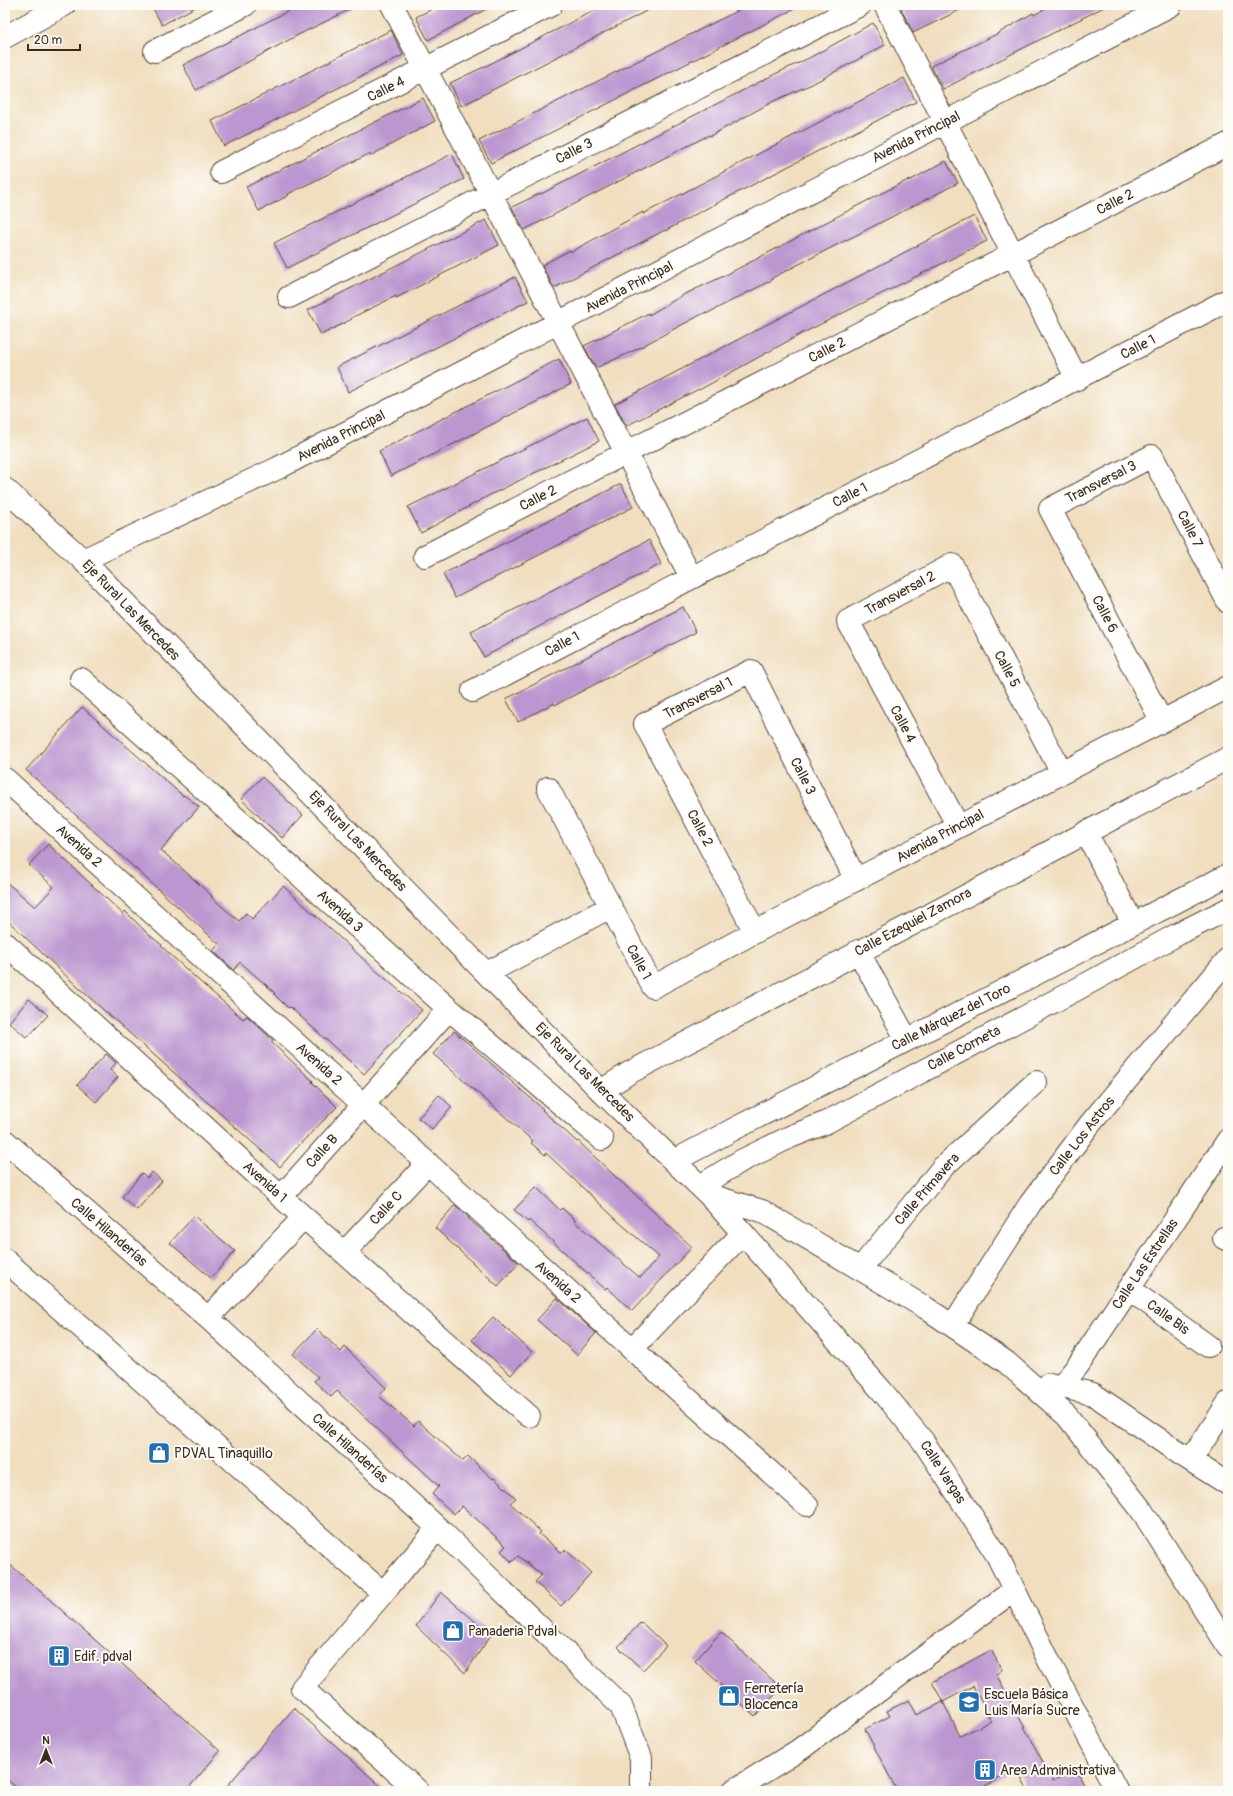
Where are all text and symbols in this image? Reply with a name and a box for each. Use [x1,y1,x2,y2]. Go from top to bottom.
scale bar [28,26,80,52]
text: 20 m [34,33,63,48]
street label: Calle 4 [364,72,408,106]
street label: Avenida Principal [869,107,963,167]
street label: Calle 3 [553,134,596,168]
street label: Calle 2 [1094,185,1137,219]
street label: Avenida Principal [582,257,676,317]
street label: Calle 1 [1118,331,1158,363]
street label: Calle 2 [806,333,849,367]
street label: Avenida Principal [294,406,388,466]
street label: Transversal 3 [1063,457,1140,507]
street label: Calle 1 [830,479,870,511]
street label: Calle 2 [517,481,560,515]
street label: Calle 7 [1174,508,1207,551]
street label: Eje Rural Las Mercedes [79,556,184,664]
street label: Transversal 2 [862,567,938,619]
street label: Calle 6 [1088,592,1122,636]
street label: Calle 1 [542,628,582,660]
street label: Calle 5 [990,648,1024,690]
street label: Transversal 1 [661,673,735,723]
street label: Calle 4 [886,702,920,746]
street label: Calle 3 [786,755,820,798]
street label: Eje Rural Las Mercedes [306,787,411,895]
street label: Avenida Principal [893,806,987,866]
street label: Calle 2 [683,807,717,850]
street label: Avenida 2 [53,821,106,871]
street label: Calle Ezequiel Zamora [852,884,974,960]
street label: Avenida 3 [314,886,367,936]
street label: Calle 1 [623,942,655,982]
street label: Calle Márquez del Toro [889,979,1014,1054]
street label: Eje Rural Las Mercedes [532,1019,639,1126]
street label: Calle Corneta [925,1022,1003,1074]
street label: Avenida 2 [293,1039,346,1089]
street label: Calle Los Astros [1046,1092,1119,1179]
street label: Calle B [302,1131,342,1171]
street label: Calle Primavera [891,1149,963,1229]
street label: Avenida 1 [239,1158,291,1206]
street label: Calle C [366,1187,406,1229]
street label: Calle Hilanderías [67,1194,151,1270]
street label: Calle Las Estrellas [1108,1215,1182,1313]
street label: Avenida 2 [532,1257,585,1307]
street label: Calle Bis [1143,1296,1193,1339]
street label: Calle Hilanderías [309,1410,392,1487]
street label: Calle Vargas [916,1437,970,1507]
shop icon: PDVAL Tinaquillo [146,1440,172,1466]
place label: PDVAL Tinaquillo [174,1445,273,1462]
shop icon: Panaderia Pdval [440,1618,466,1644]
place label: Panaderia Pdval [468,1623,557,1640]
building icon: Edif. pdval [46,1643,72,1669]
place label: Edif. pdval [74,1648,132,1665]
place label: Ferretería Blocenca [744,1680,804,1713]
shop icon: Ferretería Blocenca [716,1683,742,1709]
place label: Escuela Básica Luis María Sucre [984,1686,1080,1719]
school or university icon: Escuela Básica Luis María Sucre [956,1689,982,1715]
north arrow [26,1730,66,1770]
text: N [42,1734,50,1747]
building icon: Area Administrativa [972,1757,998,1783]
place label: Area Administrativa [1000,1762,1116,1779]

